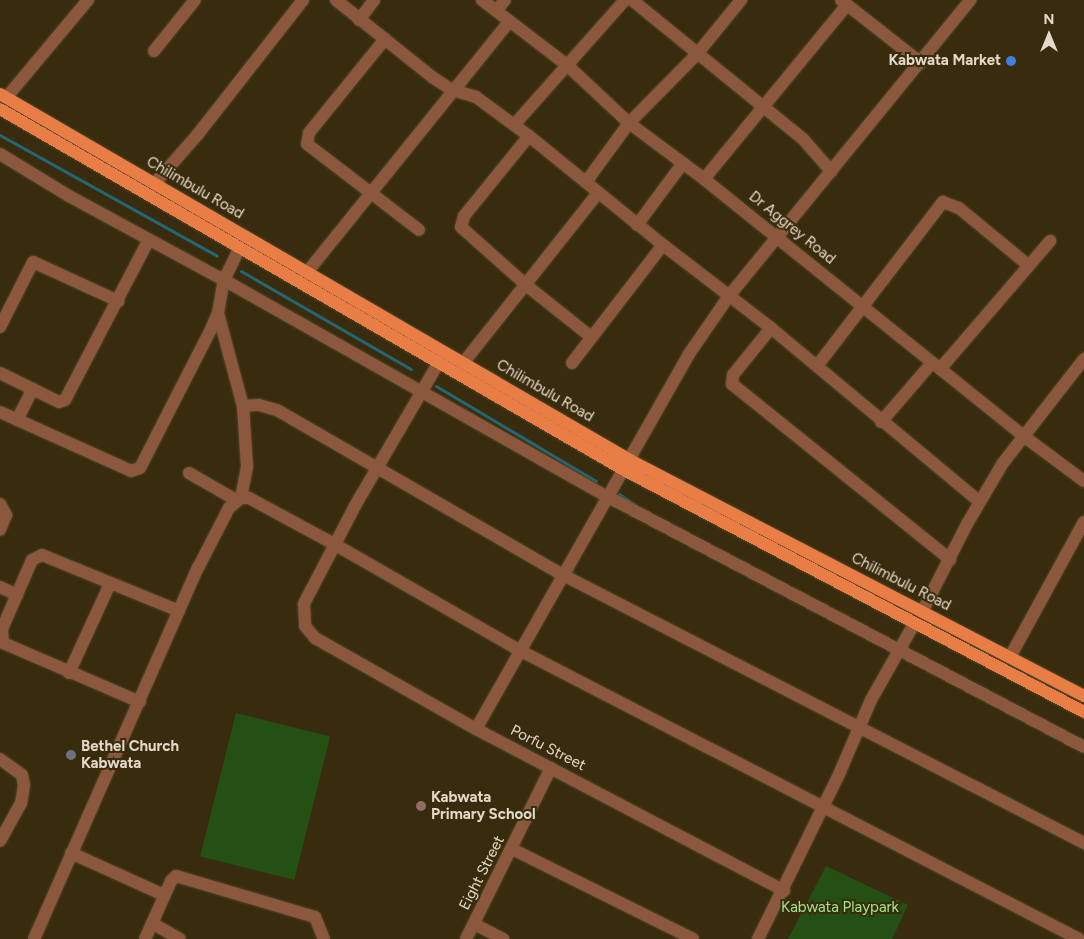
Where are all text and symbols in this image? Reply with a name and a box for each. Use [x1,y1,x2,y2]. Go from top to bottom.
north arrow [1024,10,1074,60]
text: N [1044,11,1054,28]
place label: Kabwata Market [889,52,1001,70]
marker: Kabwata Market [1005,55,1017,67]
street label: Chilimbulu Road [143,153,247,223]
street label: Dr Aggrey Road [745,188,839,268]
street label: Chilimbulu Road [493,356,597,426]
street label: Chilimbulu Road [848,549,954,615]
street label: Porfu Street [507,721,589,775]
place label: Bethel Church Kabwata [81,737,179,772]
marker: Bethel Church Kabwata [65,749,77,761]
place label: Kabwata Primary School [431,788,536,823]
marker: Kabwata Primary School [415,800,427,812]
street label: Eight Street [456,833,508,913]
park label: Kabwata Playpark [781,899,899,917]

